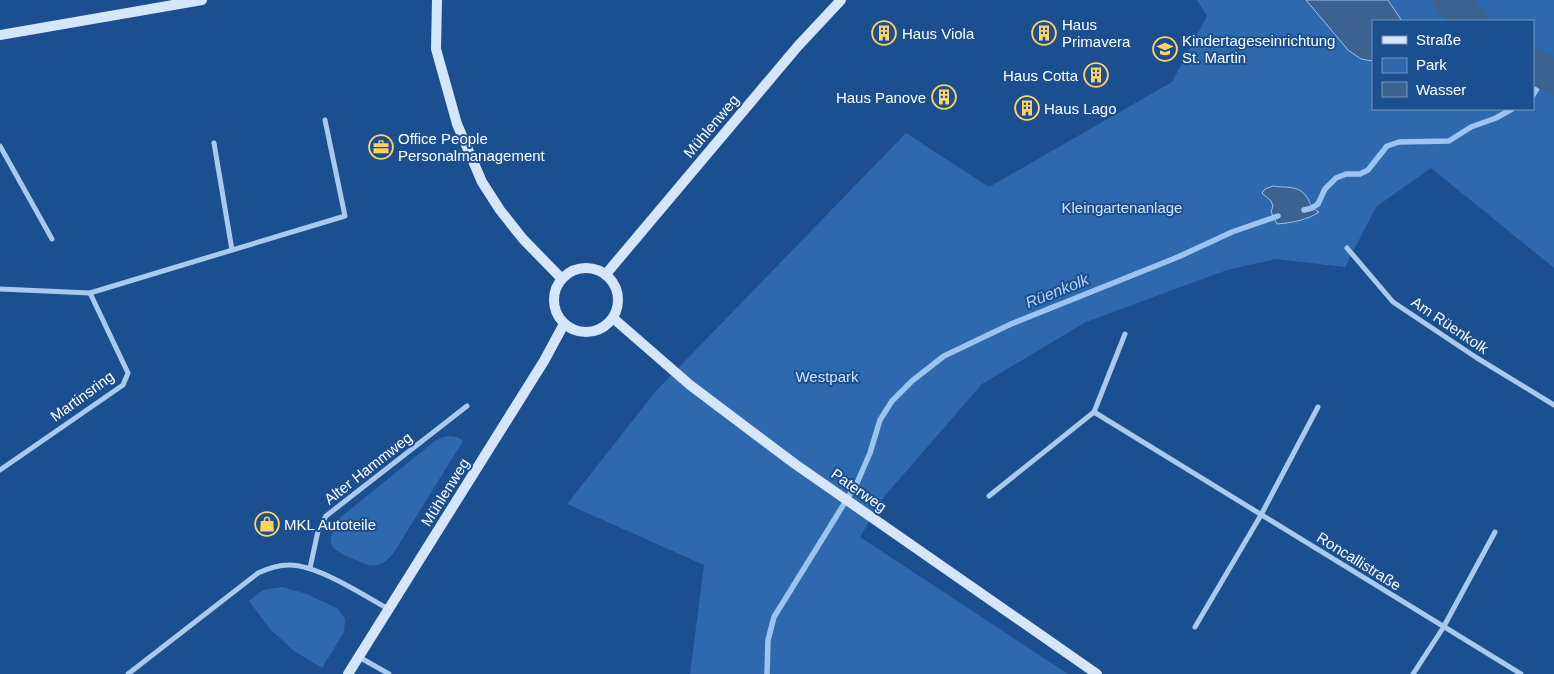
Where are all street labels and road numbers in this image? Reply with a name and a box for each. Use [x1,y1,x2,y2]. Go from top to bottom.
street label: Mühlenweg [680,91,742,161]
street label: Am Rüenkolk [1408,293,1492,357]
street label: Martinsring [47,367,117,425]
street label: Alter Hammweg [321,428,415,508]
street label: Mühlenweg [417,455,473,529]
street label: Paterweg [828,465,890,515]
street label: Roncallistraße [1314,528,1404,594]

